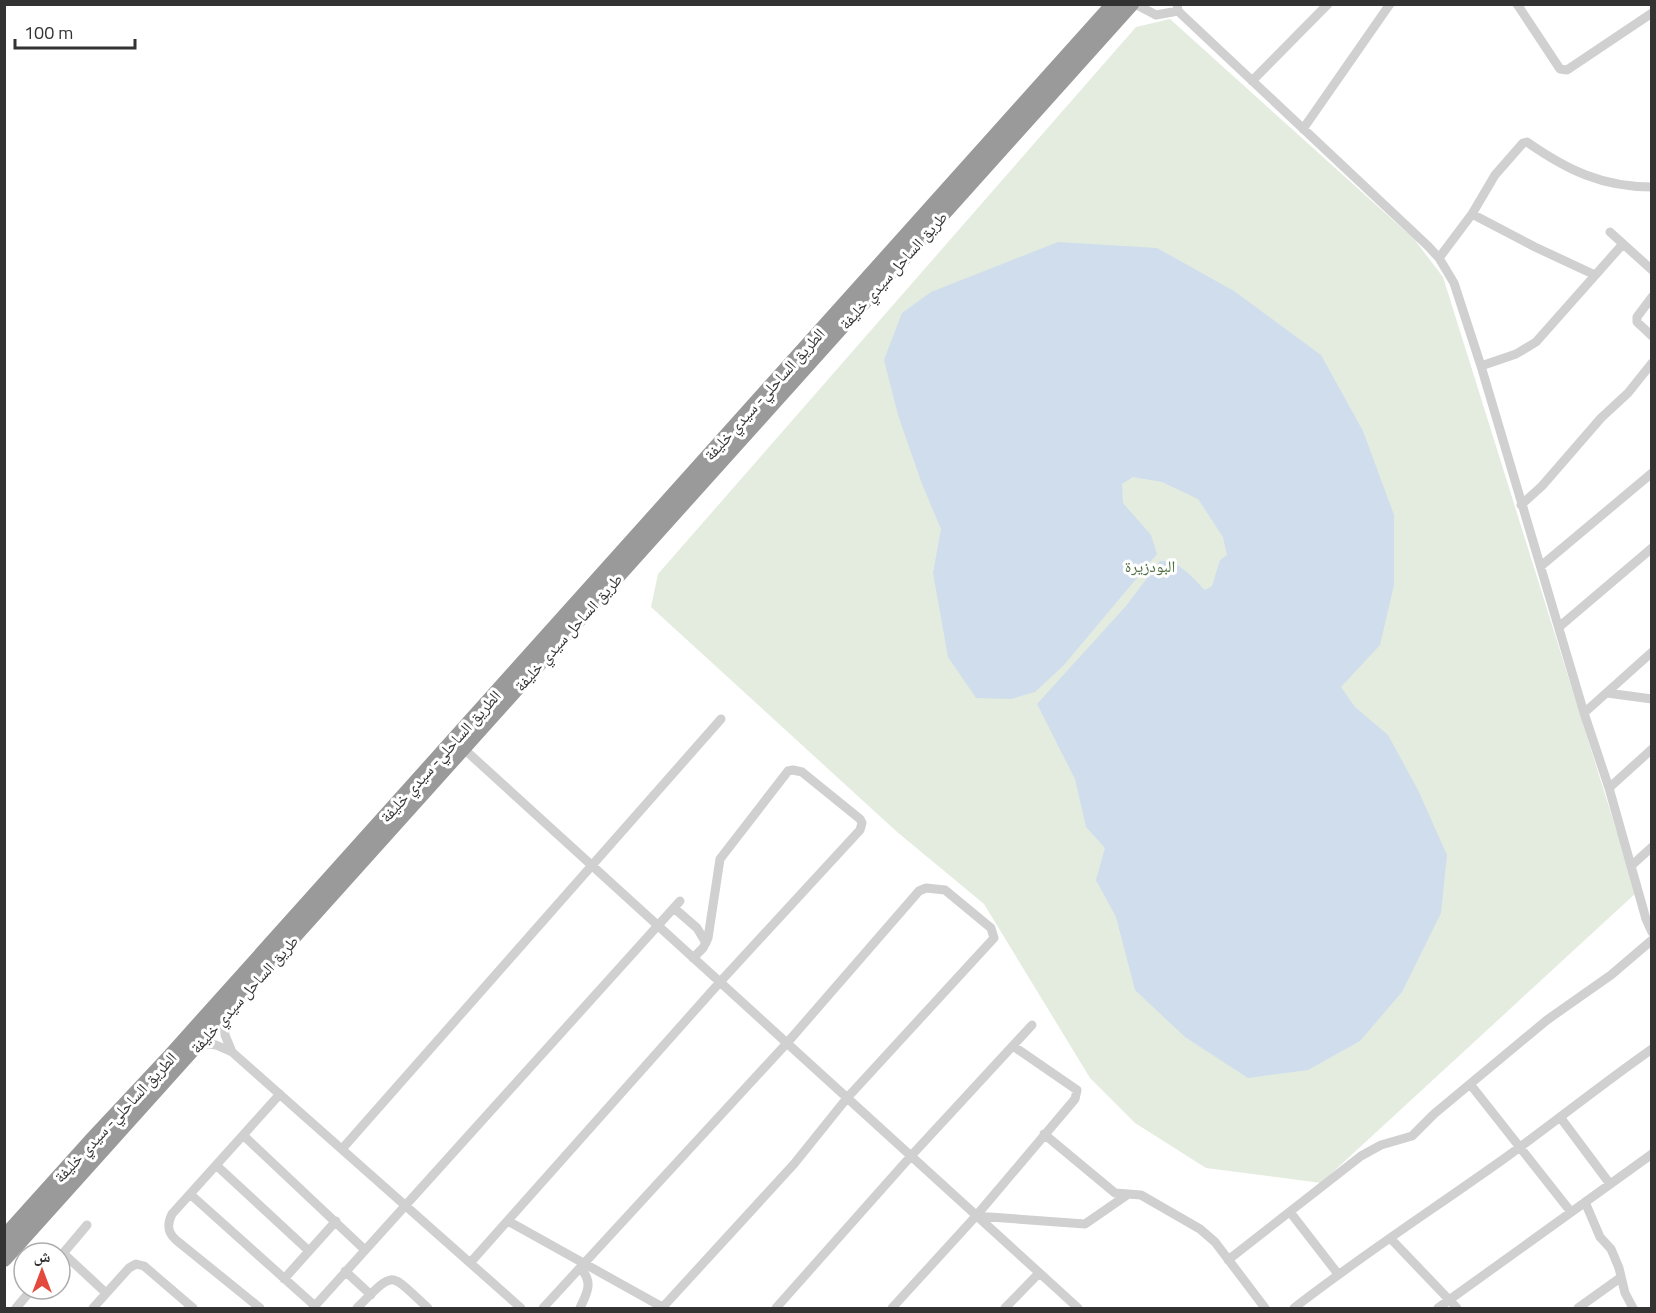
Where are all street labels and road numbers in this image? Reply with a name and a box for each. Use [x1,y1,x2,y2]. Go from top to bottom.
street label: طريق الساحل سيدي خليفة [833,206,954,335]
street label: الطريق الساحلي- سيدي خليفة [698,322,831,466]
street label: طريق الساحل سيدي خليفة [508,568,629,697]
street label: الطريق الساحلي- سيدي خليفة [374,684,507,828]
street label: طريق الساحل سيدي خليفة [184,930,305,1059]
street label: الطريق الساحلي- سيدي خليفة [48,1046,183,1188]

